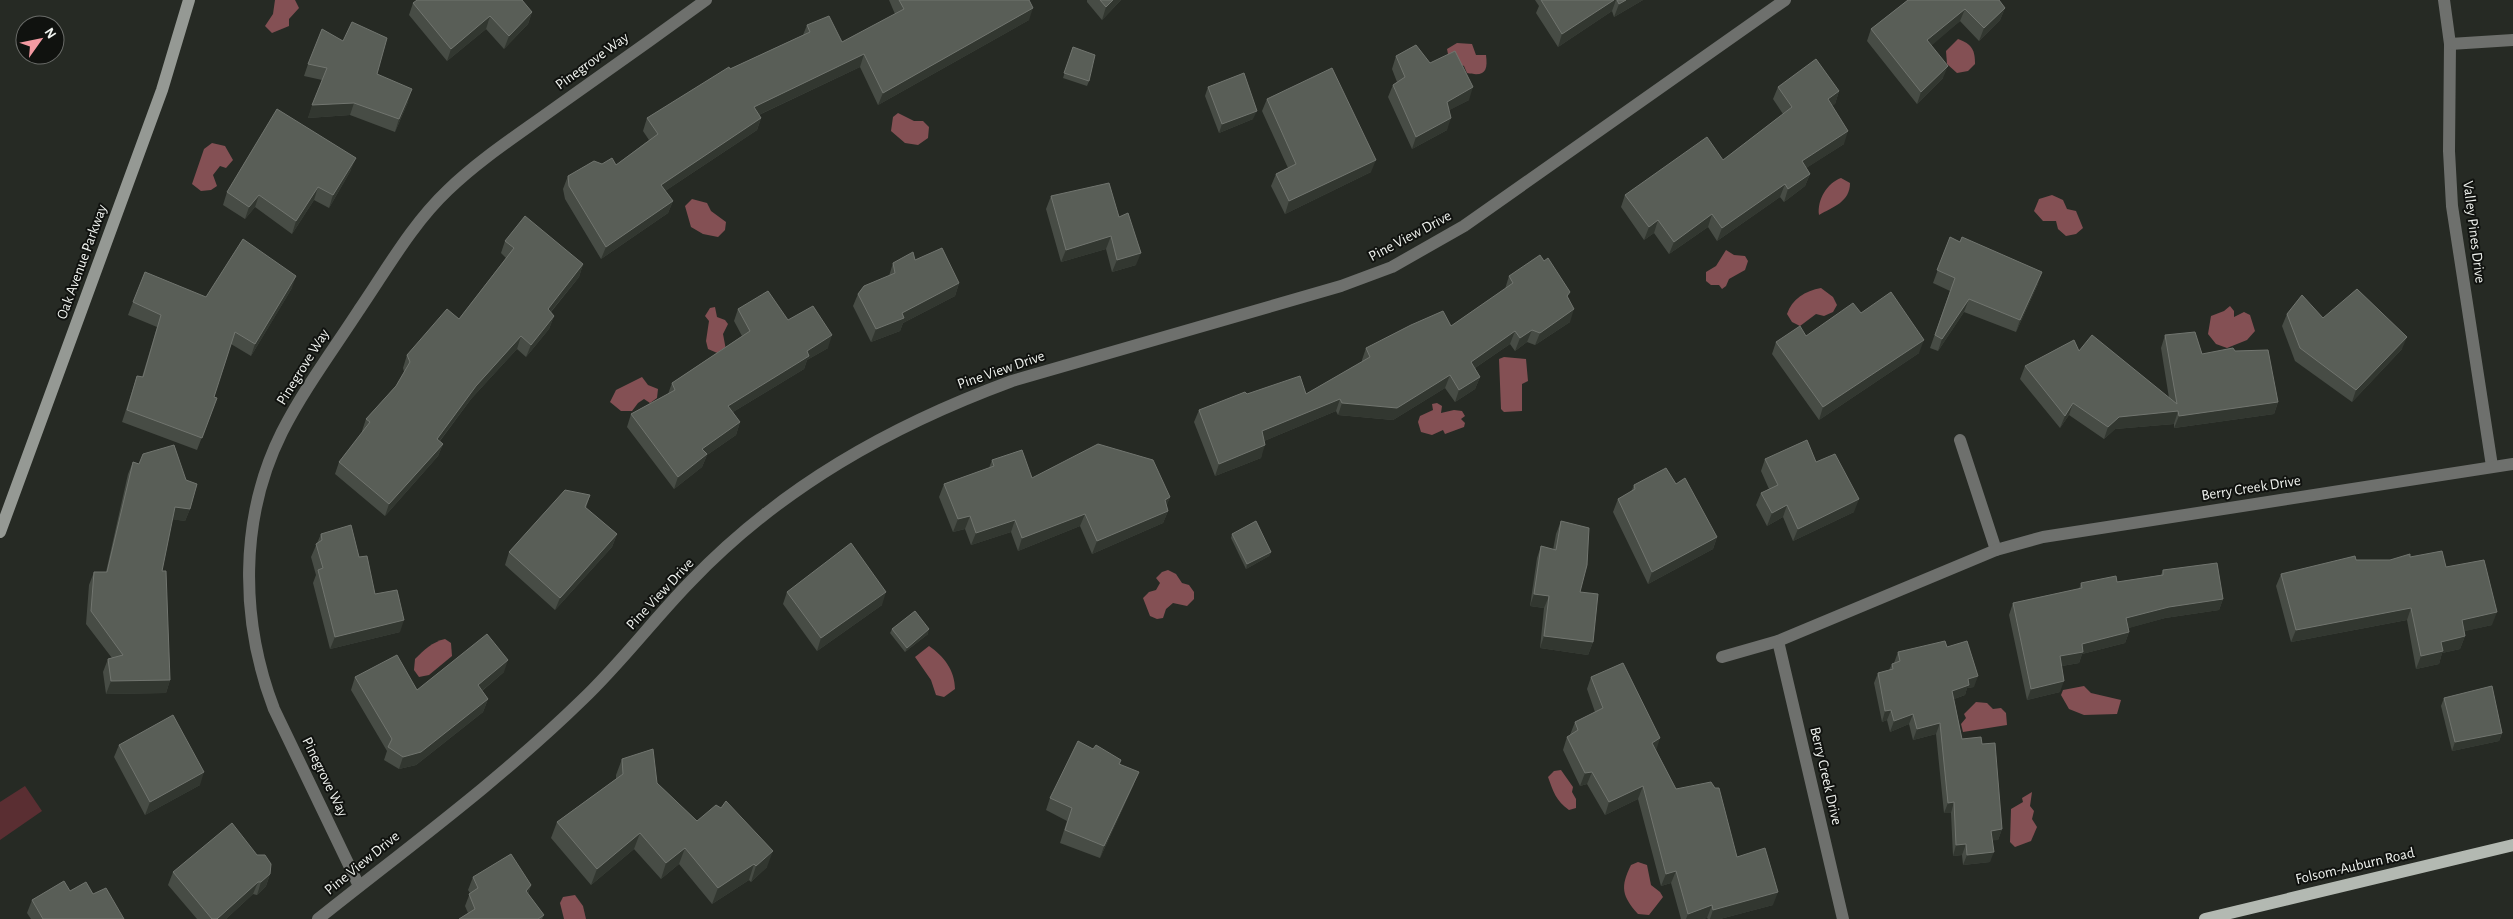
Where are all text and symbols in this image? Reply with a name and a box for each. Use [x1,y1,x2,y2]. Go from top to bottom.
north arrow [15,15,65,65]
text: N [42,26,59,41]
street label: Pinegrove Way [553,29,632,92]
street label: Valley Pines Drive [2460,180,2488,284]
street label: Oak Avenue Parkway [54,202,110,321]
street label: Pine View Drive [1366,208,1454,264]
street label: Pinegrove Way [274,326,333,408]
street label: Pine View Drive [955,348,1047,392]
street label: Berry Creek Drive [2200,473,2302,503]
street label: Pine View Drive [623,555,697,633]
street label: Berry Creek Drive [1807,725,1845,827]
street label: Pinegrove Way [299,735,351,820]
street label: Pine View Drive [322,828,402,898]
street label: Folsom-Auburn Road [2294,845,2416,887]

